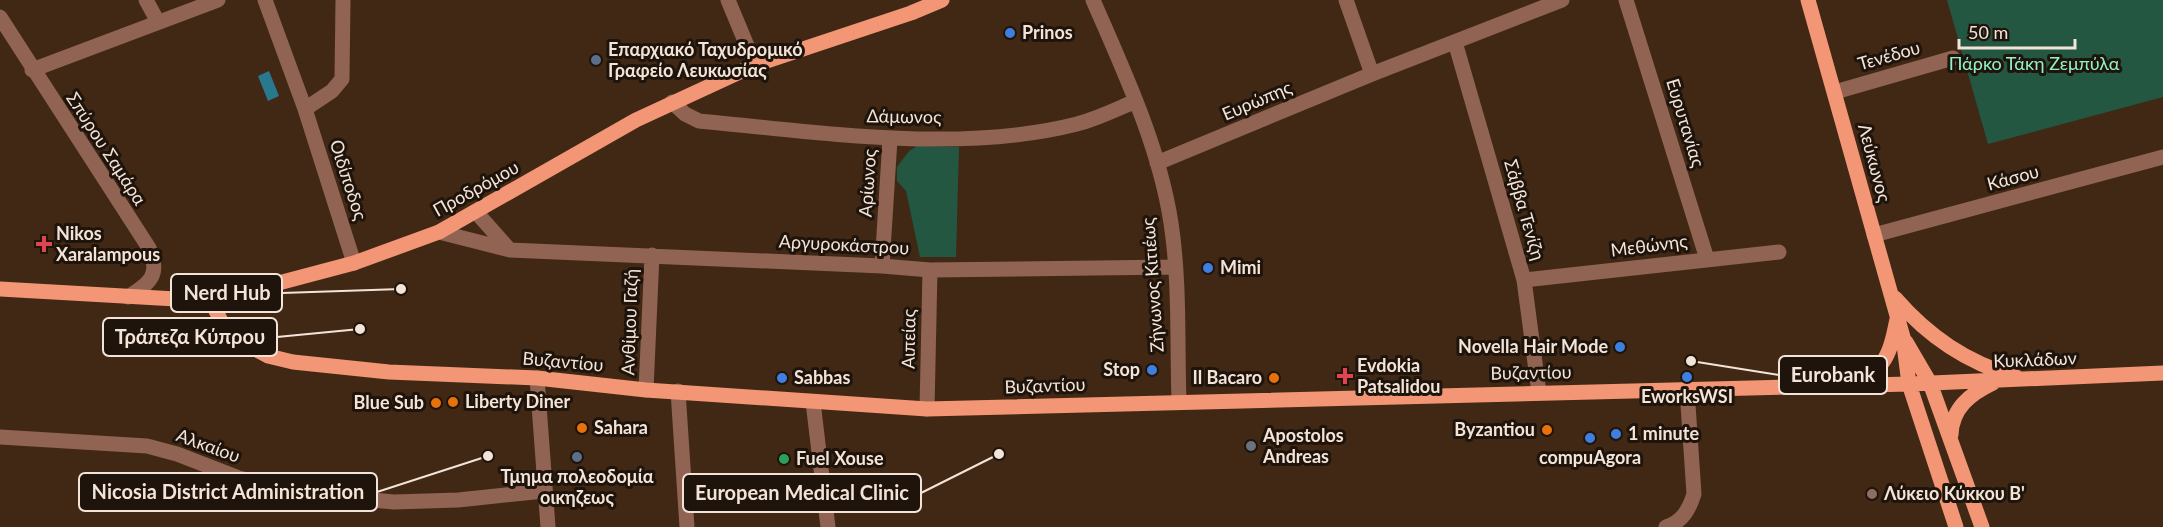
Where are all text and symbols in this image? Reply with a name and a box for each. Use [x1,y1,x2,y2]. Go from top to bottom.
scale bar [1959,12,2074,50]
place label: Prinos [1022,21,1073,43]
text: 50 m [1968,21,2008,43]
marker: Prinos [1003,26,1017,40]
street label: Τενέδου [1855,36,1922,74]
place label: Επαρχιακό Ταχυδρομικό Γραφείο Λευκωσίας [608,38,803,81]
park label: Πάρκο Τάκη Ζεμπύλα [1949,52,2120,74]
marker: Επαρχιακό Ταχυδρομικό Γραφείο Λευκωσίας [589,53,603,67]
street label: Ευρώπης [1218,75,1295,125]
street label: Ευρυτανίας [1662,76,1710,170]
street label: Σπύρου Σαμάρα [62,88,152,209]
street label: Δάμωνος [866,104,942,128]
street label: Λεύκωνος [1854,121,1896,205]
street label: Οιδίποδος [326,137,372,223]
street label: Αρίωνος [854,147,880,218]
street label: Προδρόμου [429,155,522,221]
street label: Σάββα Τενίζη [1500,157,1550,263]
street label: Κάσου [1984,160,2041,195]
street label: Ζήνωνος Κιτιέως [1136,216,1168,353]
place label: Nikos Xaralampous [56,222,160,265]
street label: Μεθώνης [1609,229,1689,261]
street label: Αργυροκάστρου [778,230,910,258]
marker: Nikos Xaralampous [37,237,51,251]
place label: Mimi [1220,256,1261,278]
marker: Mimi [1201,261,1215,275]
street label: Ανθίμου Γαζή [616,268,642,376]
callout: Nerd Hub [171,274,282,312]
text: Nerd Hub [183,280,271,304]
street label: Αιπείας [896,308,920,369]
callout: Τράπεζα Κύπρου [103,318,277,356]
text: Τράπεζα Κύπρου [115,324,265,348]
place label: Novella Hair Mode [1458,335,1608,357]
marker: Novella Hair Mode [1613,340,1627,354]
street label: Βυζαντίου [522,347,604,375]
street label: Κυκλάδων [1993,347,2077,371]
place label: Evdokia Patsalidou [1357,354,1440,397]
callout: Eurobank [1779,356,1887,394]
place label: Stop [1103,358,1140,380]
street label: Βυζαντίου [1490,360,1572,384]
text: Eurobank [1791,362,1876,386]
marker: Stop [1145,363,1159,377]
place label: Sabbas [794,366,850,388]
place label: Il Bacaro [1193,366,1262,388]
marker: Evdokia Patsalidou [1338,369,1352,383]
marker: EworksWSI [1680,370,1694,384]
marker: Sabbas [775,371,789,385]
marker: Il Bacaro [1267,371,1281,385]
street label: Βυζαντίου [1004,373,1086,397]
place label: EworksWSI [1641,385,1733,407]
place label: Liberty Diner [465,390,570,412]
place label: Blue Sub [354,391,424,413]
marker: Liberty Diner [446,395,460,409]
marker: Blue Sub [429,396,443,410]
place label: Sahara [594,416,648,438]
place label: Byzantiou [1454,418,1535,440]
marker: Sahara [575,421,589,435]
place label: 1 minute [1628,422,1699,444]
street label: Αλκαίου [174,423,243,467]
marker: Byzantiou [1540,423,1554,437]
place label: Apostolos Andreas [1262,424,1344,467]
marker: 1 minute [1609,427,1623,441]
marker: compuAgora [1583,431,1597,445]
marker: Apostolos Andreas [1244,439,1258,453]
place label: compuAgora [1539,446,1641,468]
place label: Fuel Xouse [796,447,884,469]
marker: Τμημα πολεοδομία οικηζεως [570,450,584,464]
marker: Fuel Xouse [777,452,791,466]
place label: Τμημα πολεοδομία οικηζεως [500,465,654,508]
callout: Nicosia District Administration [79,473,377,511]
callout: European Medical Clinic [683,474,921,512]
text: Nicosia District Administration [92,479,364,503]
text: European Medical Clinic [695,480,909,504]
place label: Λύκειο Κύκκου Β' [1883,482,2025,504]
marker: Λύκειο Κύκκου Β' [1865,487,1879,501]

